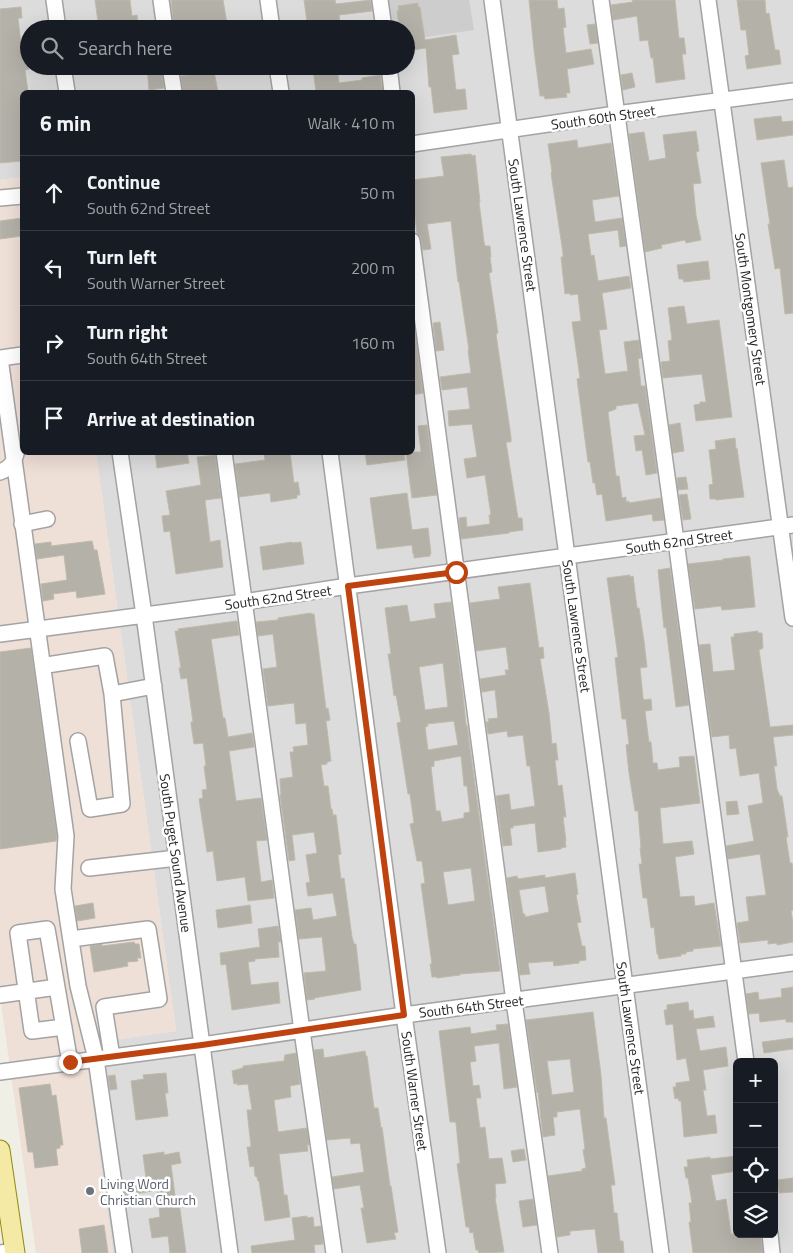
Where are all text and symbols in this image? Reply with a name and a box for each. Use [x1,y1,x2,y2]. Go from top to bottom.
search box [20,20,415,75]
text: Search here [78,33,172,62]
icon: search [38,34,66,62]
street label: South 60th Street [549,99,657,135]
text: 6 min [40,107,91,139]
text: Walk · 410 m [307,111,395,135]
street label: South Lawrence Street [503,157,543,293]
text: Continue [87,167,160,196]
icon: ahead [40,179,68,207]
text: 50 m [360,181,395,205]
text: South 62nd Street [87,196,210,220]
street label: South Montgomery Street [730,232,772,387]
text: Turn left [87,242,157,271]
icon: left [40,254,68,282]
text: 200 m [351,256,395,280]
text: South Warner Street [87,271,225,295]
text: Turn right [87,317,168,346]
icon: right [40,329,68,357]
text: 160 m [351,331,395,355]
text: South 64th Street [87,346,207,370]
icon: arrive [40,404,68,432]
text: Arrive at destination [87,404,255,433]
street label: South 62nd Street [624,523,734,559]
street label: South Lawrence Street [557,558,597,694]
route start [445,561,468,584]
street label: South 62nd Street [223,579,333,615]
street label: South Puget Sound Avenue [154,772,198,934]
street label: South Lawrence Street [611,960,651,1096]
street label: South 64th Street [418,989,525,1023]
street label: South Warner Street [396,1030,434,1152]
route end [59,1051,82,1074]
map controls [733,1058,778,1238]
button: + [733,1058,778,1103]
button: − [733,1103,778,1148]
button: locate [733,1148,778,1193]
place label: Living Word Christian Church [100,1173,196,1210]
marker: Living Word Christian Church [84,1185,96,1197]
button: layers [733,1193,778,1238]

